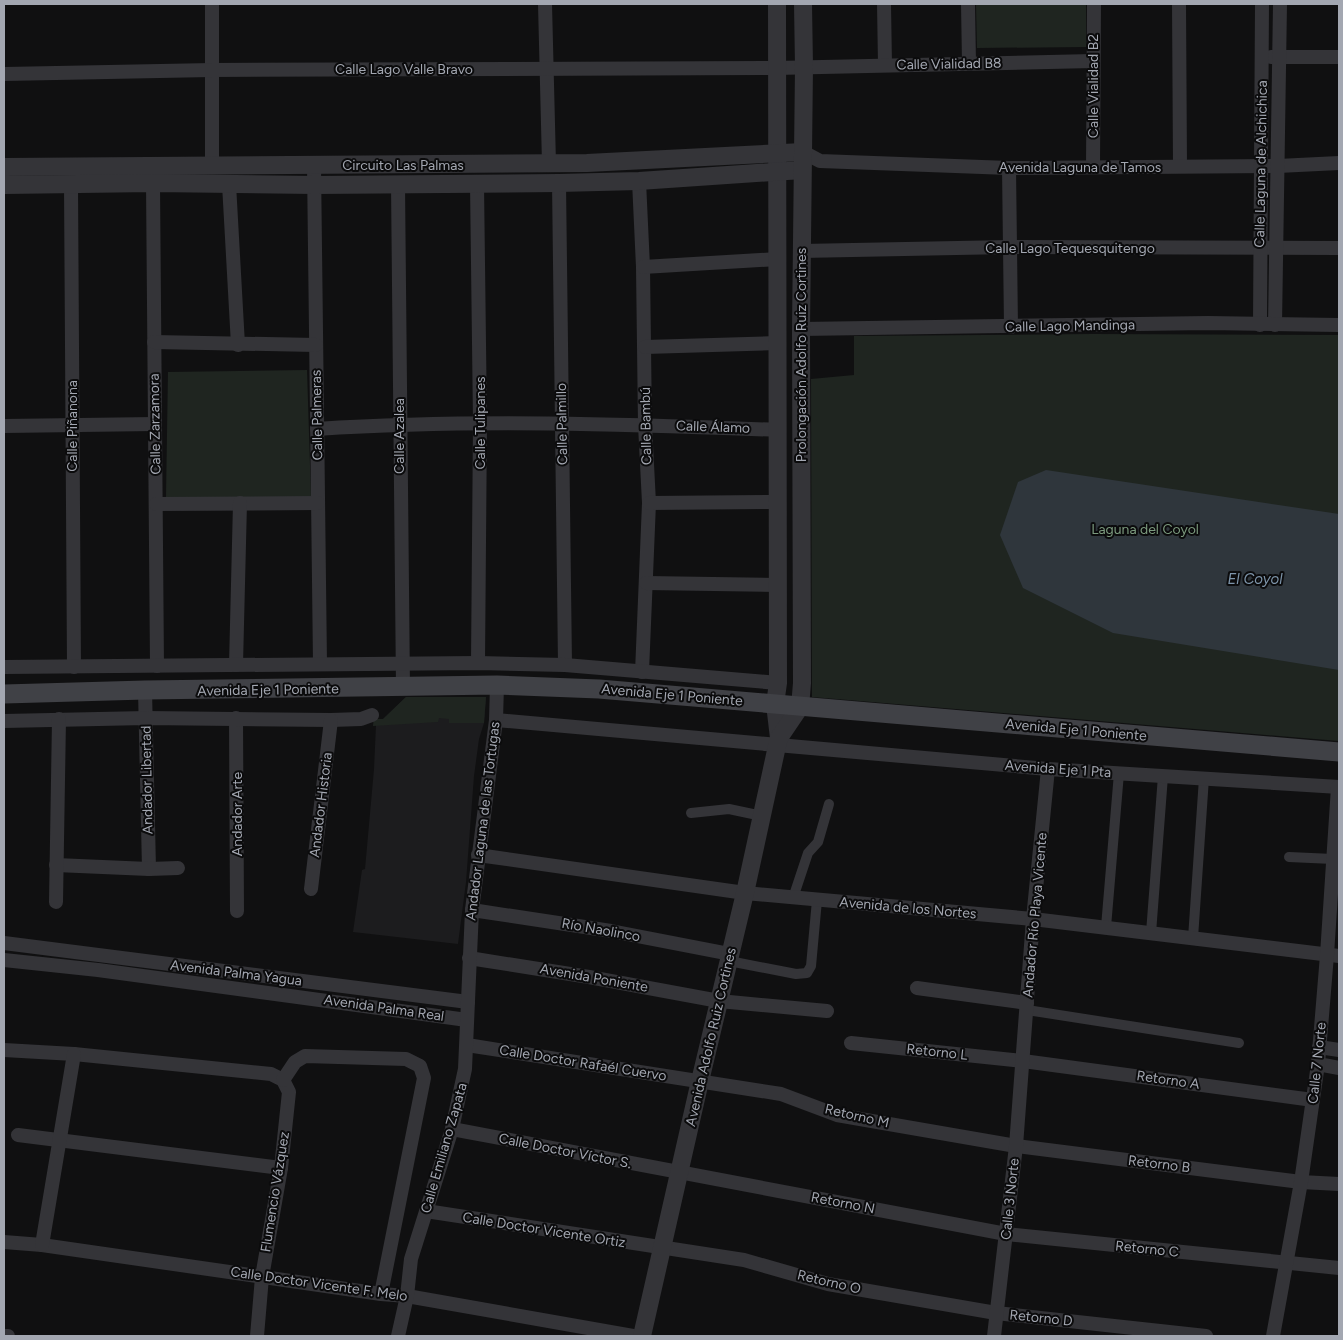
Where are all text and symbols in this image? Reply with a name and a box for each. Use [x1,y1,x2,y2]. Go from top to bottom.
street label: Calle Vialidad B2 [1085,34,1102,138]
street label: Calle Vialidad B8 [896,55,1002,73]
street label: Calle Lago Valle Bravo [335,61,473,78]
street label: Calle Laguna de Alchichica [1251,80,1271,248]
street label: Circuito Las Palmas [342,157,464,174]
street label: Avenida Laguna de Tamos [999,159,1161,176]
street label: Calle Lago Tequesquitengo [985,240,1155,257]
street label: Prolongación Adolfo Ruiz Cortines [793,248,810,462]
street label: Calle Lago Mandinga [1005,316,1135,336]
street label: Calle Palmeras [308,370,326,460]
street label: Calle Zarzamora [146,373,164,475]
street label: Calle Tulipanes [472,376,489,470]
street label: Calle Piñanona [64,380,81,472]
street label: Calle Palmillo [553,383,571,465]
street label: Calle Bambú [637,387,655,465]
street label: Calle Azalea [391,398,408,474]
street label: Calle Álamo [676,417,750,437]
park label: Laguna del Coyol [1091,521,1199,538]
water label: El Coyol [1227,570,1283,588]
street label: Avenida Eje 1 Poniente [197,680,339,700]
street label: Avenida Eje 1 Poniente [601,680,744,710]
street label: Avenida Eje 1 Poniente [1005,715,1148,745]
street label: Andador Laguna de las Tortugas [462,721,504,921]
street label: Andador Libertad [138,725,156,835]
street label: Andador Historia [306,751,336,859]
street label: Avenida Eje 1 Pta [1004,757,1112,781]
street label: Andador Arte [229,772,246,856]
street label: Andador Río Playa Vicente [1019,831,1051,998]
street label: Avenida de los Nortes [839,894,977,922]
street label: Río Naolinco [560,915,642,945]
street label: Avenida Adolfo Ruiz Cortines [682,946,740,1128]
street label: Avenida Palma Yagua [169,956,303,990]
street label: Avenida Poniente [539,960,650,996]
street label: Avenida Palma Real [323,991,445,1025]
street label: Calle 7 Norte [1304,1021,1330,1105]
street label: Retorno L [906,1040,969,1064]
street label: Calle Doctor Rafaél Cuervo [498,1041,668,1085]
street label: Retorno A [1135,1067,1201,1093]
street label: Calle Emiliano Zapata [417,1081,471,1215]
street label: Retorno M [823,1100,891,1132]
street label: Flumencio Vázquez [257,1130,293,1253]
street label: Calle Doctor Víctor S. [497,1130,633,1172]
street label: Retorno B [1127,1152,1191,1176]
street label: Calle 3 Norte [997,1157,1023,1241]
street label: Retorno N [810,1188,876,1218]
street label: Calle Doctor Vicente Ortiz [461,1209,627,1251]
street label: Retorno C [1114,1237,1180,1261]
street label: Calle Doctor Vicente F. Melo [229,1263,409,1305]
street label: Retorno O [796,1266,863,1298]
street label: Retorno D [1009,1306,1073,1330]

